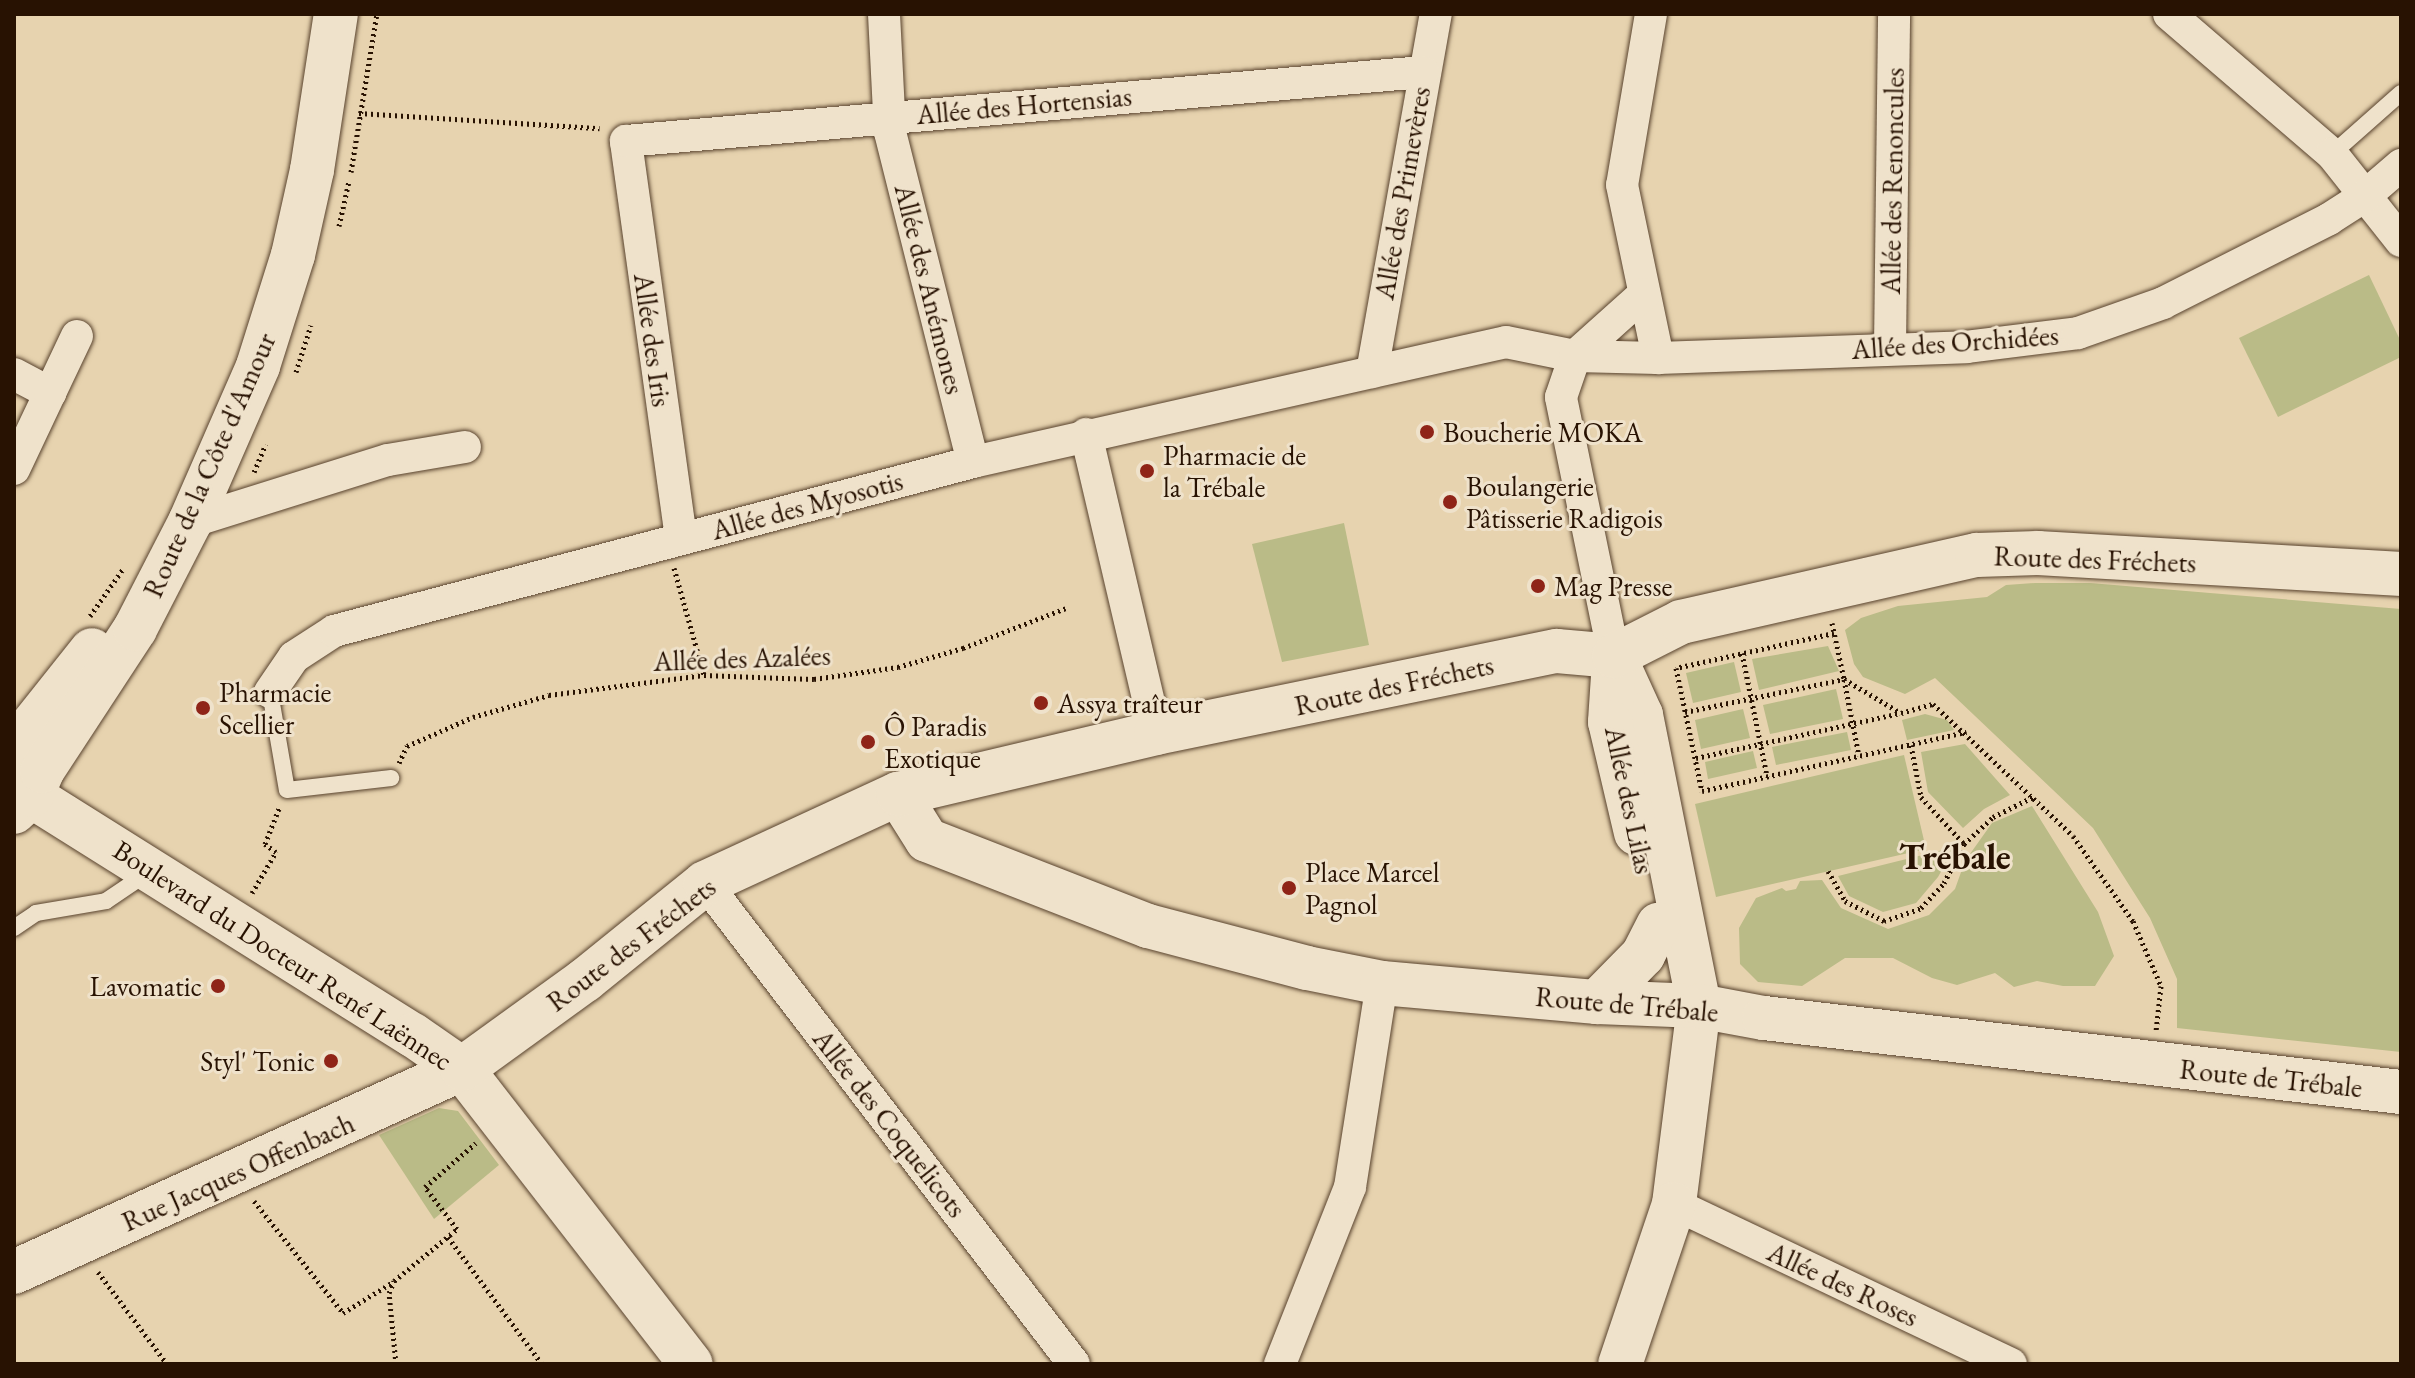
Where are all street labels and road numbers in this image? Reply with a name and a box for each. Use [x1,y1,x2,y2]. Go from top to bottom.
street label: Allée des Renoncules [1873,67,1911,295]
street label: Allée des Hortensias [915,79,1133,131]
street label: Allée des Primevères [1367,84,1437,302]
street label: Allée des Anémones [888,181,972,397]
street label: Allée des Iris [627,271,679,409]
street label: Allée des Orchidées [1850,318,2060,366]
street label: Route de la Côte d'Amour [135,328,283,602]
street label: Allée des Myosotis [708,463,906,547]
street label: Route des Fréchets [1993,539,2197,579]
street label: Allée des Azalées [653,638,831,678]
street label: Route des Fréchets [1291,648,1497,722]
street label: Allée des Lilas [1598,723,1662,877]
street label: Boulevard du Docteur René Laënnec [107,833,459,1077]
street label: Route des Fréchets [540,870,722,1018]
street label: Route de Trébale [1534,979,1720,1029]
street label: Allée des Coquelicots [806,1022,974,1224]
street label: Route de Trébale [2178,1052,2364,1104]
street label: Rue Jacques Offenbach [117,1106,359,1238]
street label: Allée des Roses [1762,1234,1924,1334]

